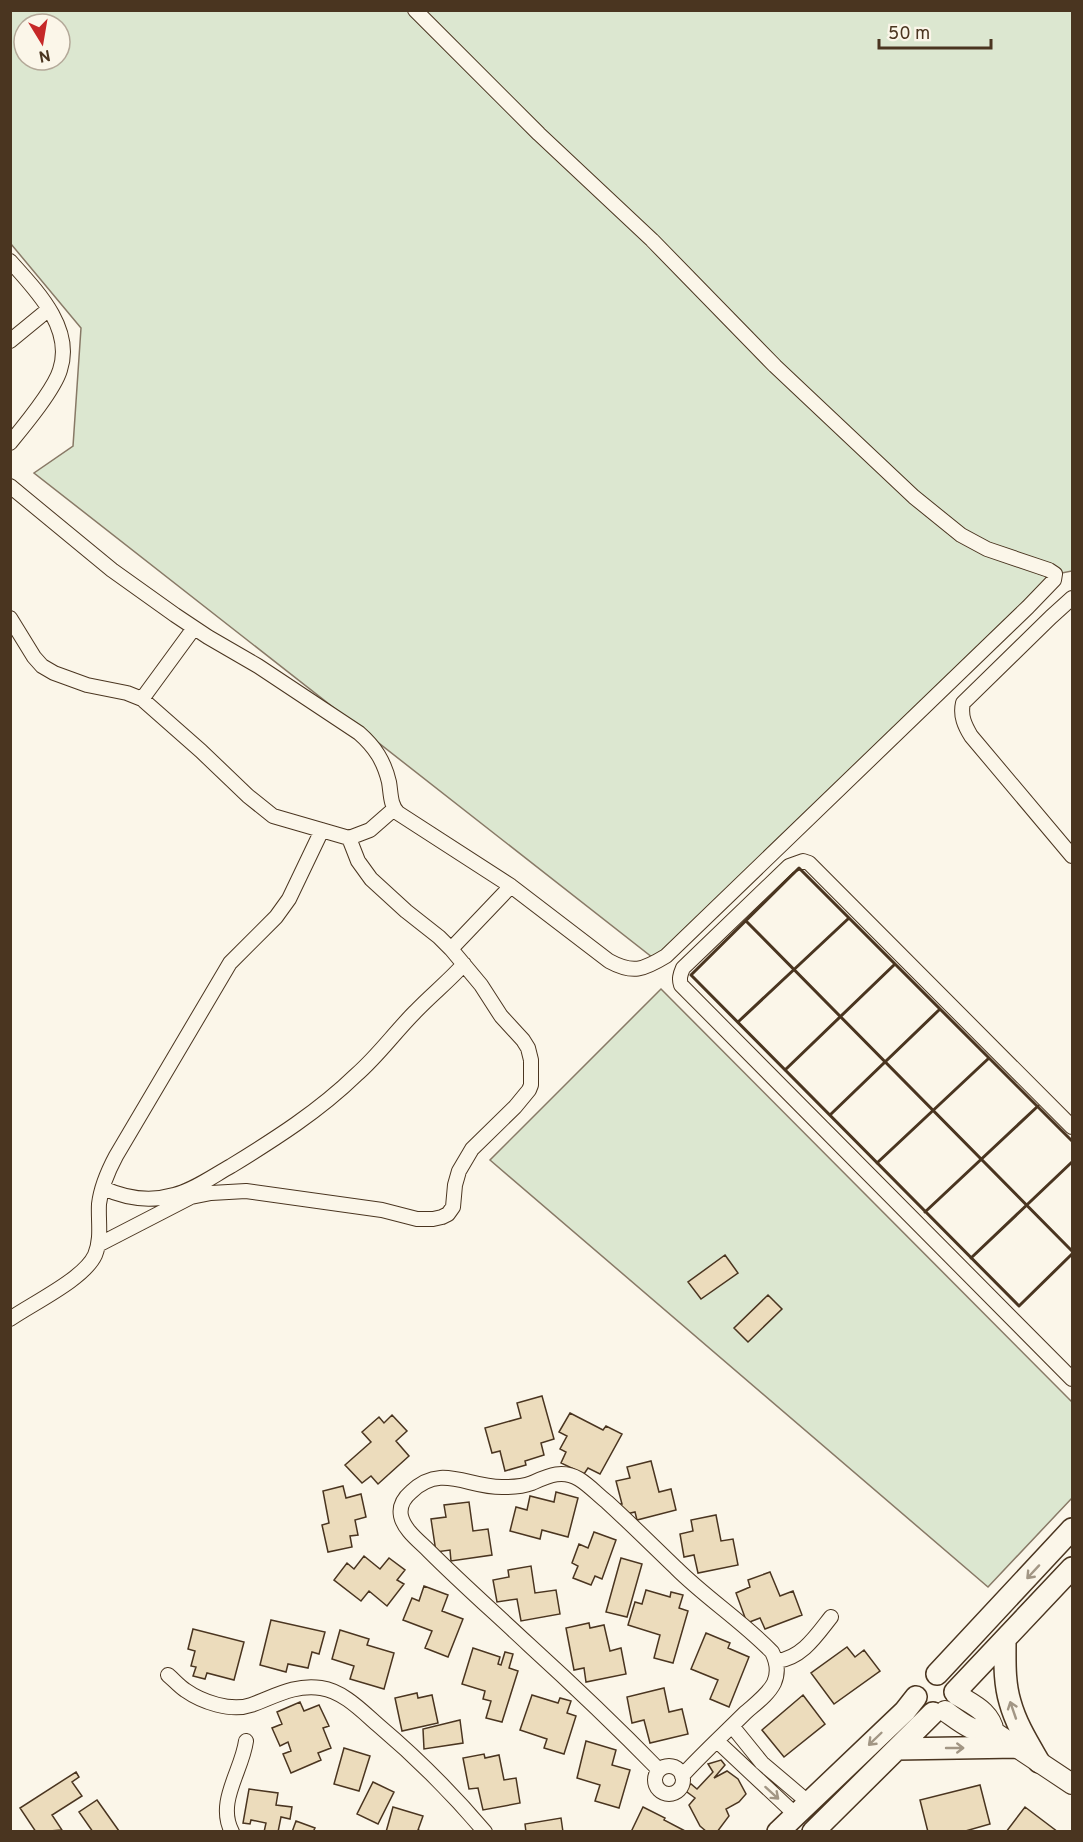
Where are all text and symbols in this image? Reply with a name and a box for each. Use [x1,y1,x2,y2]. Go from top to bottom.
north arrow [12,12,72,72]
scale bar [879,12,992,50]
text: 50 m [888,23,930,46]
text: N [37,44,52,66]
one-way arrow [1026,1565,1040,1580]
one-way arrow [1006,1701,1017,1720]
one-way arrow [868,1732,883,1746]
one-way arrow [945,1742,965,1754]
one-way arrow [764,1786,779,1800]

